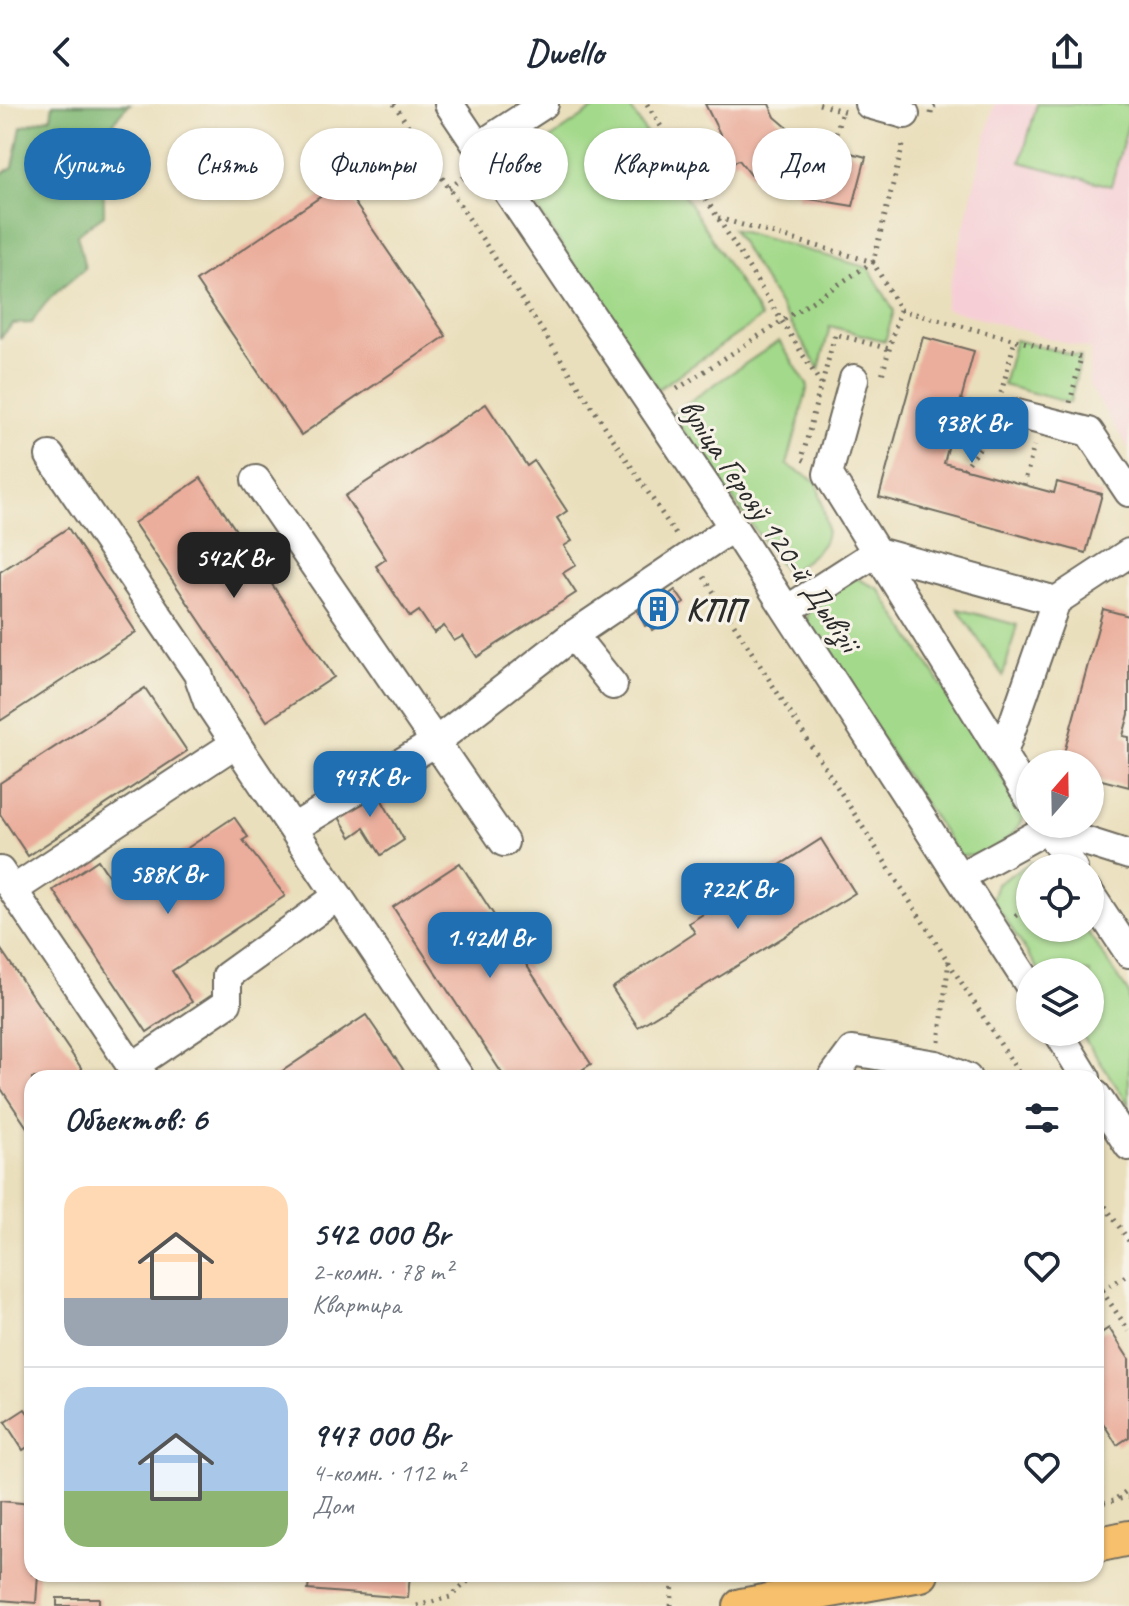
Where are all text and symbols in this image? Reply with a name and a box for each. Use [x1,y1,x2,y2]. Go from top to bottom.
text: Dwello [525,29,604,75]
icon: back [40,30,84,74]
icon: share [1045,30,1089,74]
chip: Купить [24,128,151,200]
chip: Снять [167,128,284,200]
chip: Фильтры [300,128,443,200]
chip: Новое [459,128,568,200]
chip: Квартира [584,128,736,200]
chip: Дом [752,128,852,200]
street label: вуліца Герояў 120-й Дывізіі [670,390,872,663]
pin: 938K Br [898,397,1046,465]
text: 938K Br [933,406,1011,439]
pin: 542K Br [160,532,308,600]
text: 542K Br [195,541,273,574]
building icon: КПП [637,588,679,630]
place label: КПП [686,589,750,630]
north arrow [1016,750,1104,838]
map controls [1016,750,1104,1046]
pin: 947K Br [296,751,444,819]
text: 947K Br [331,760,409,793]
pin: 588K Br [94,848,242,916]
button: locate [1016,854,1104,942]
text: 588K Br [129,857,207,890]
pin: 722K Br [664,863,812,931]
text: 722K Br [699,872,777,905]
pin: 1.42M Br [407,912,573,980]
text: 1.42M Br [446,921,534,954]
button: layers [1016,958,1104,1046]
icon: filters [1020,1096,1064,1140]
text: Объектов: 6 [64,1097,207,1140]
text: 542 000 Br [312,1212,450,1255]
icon: home [128,1218,224,1314]
icon: heart [1020,1244,1064,1288]
text: 2-комн. · 78 m² [312,1255,452,1288]
text: Квартира [312,1288,401,1321]
text: 947 000 Br [312,1413,450,1456]
icon: home [128,1419,224,1515]
icon: heart [1020,1445,1064,1489]
text: 4-комн. · 112 m² [312,1456,464,1489]
text: Дом [312,1489,354,1522]

